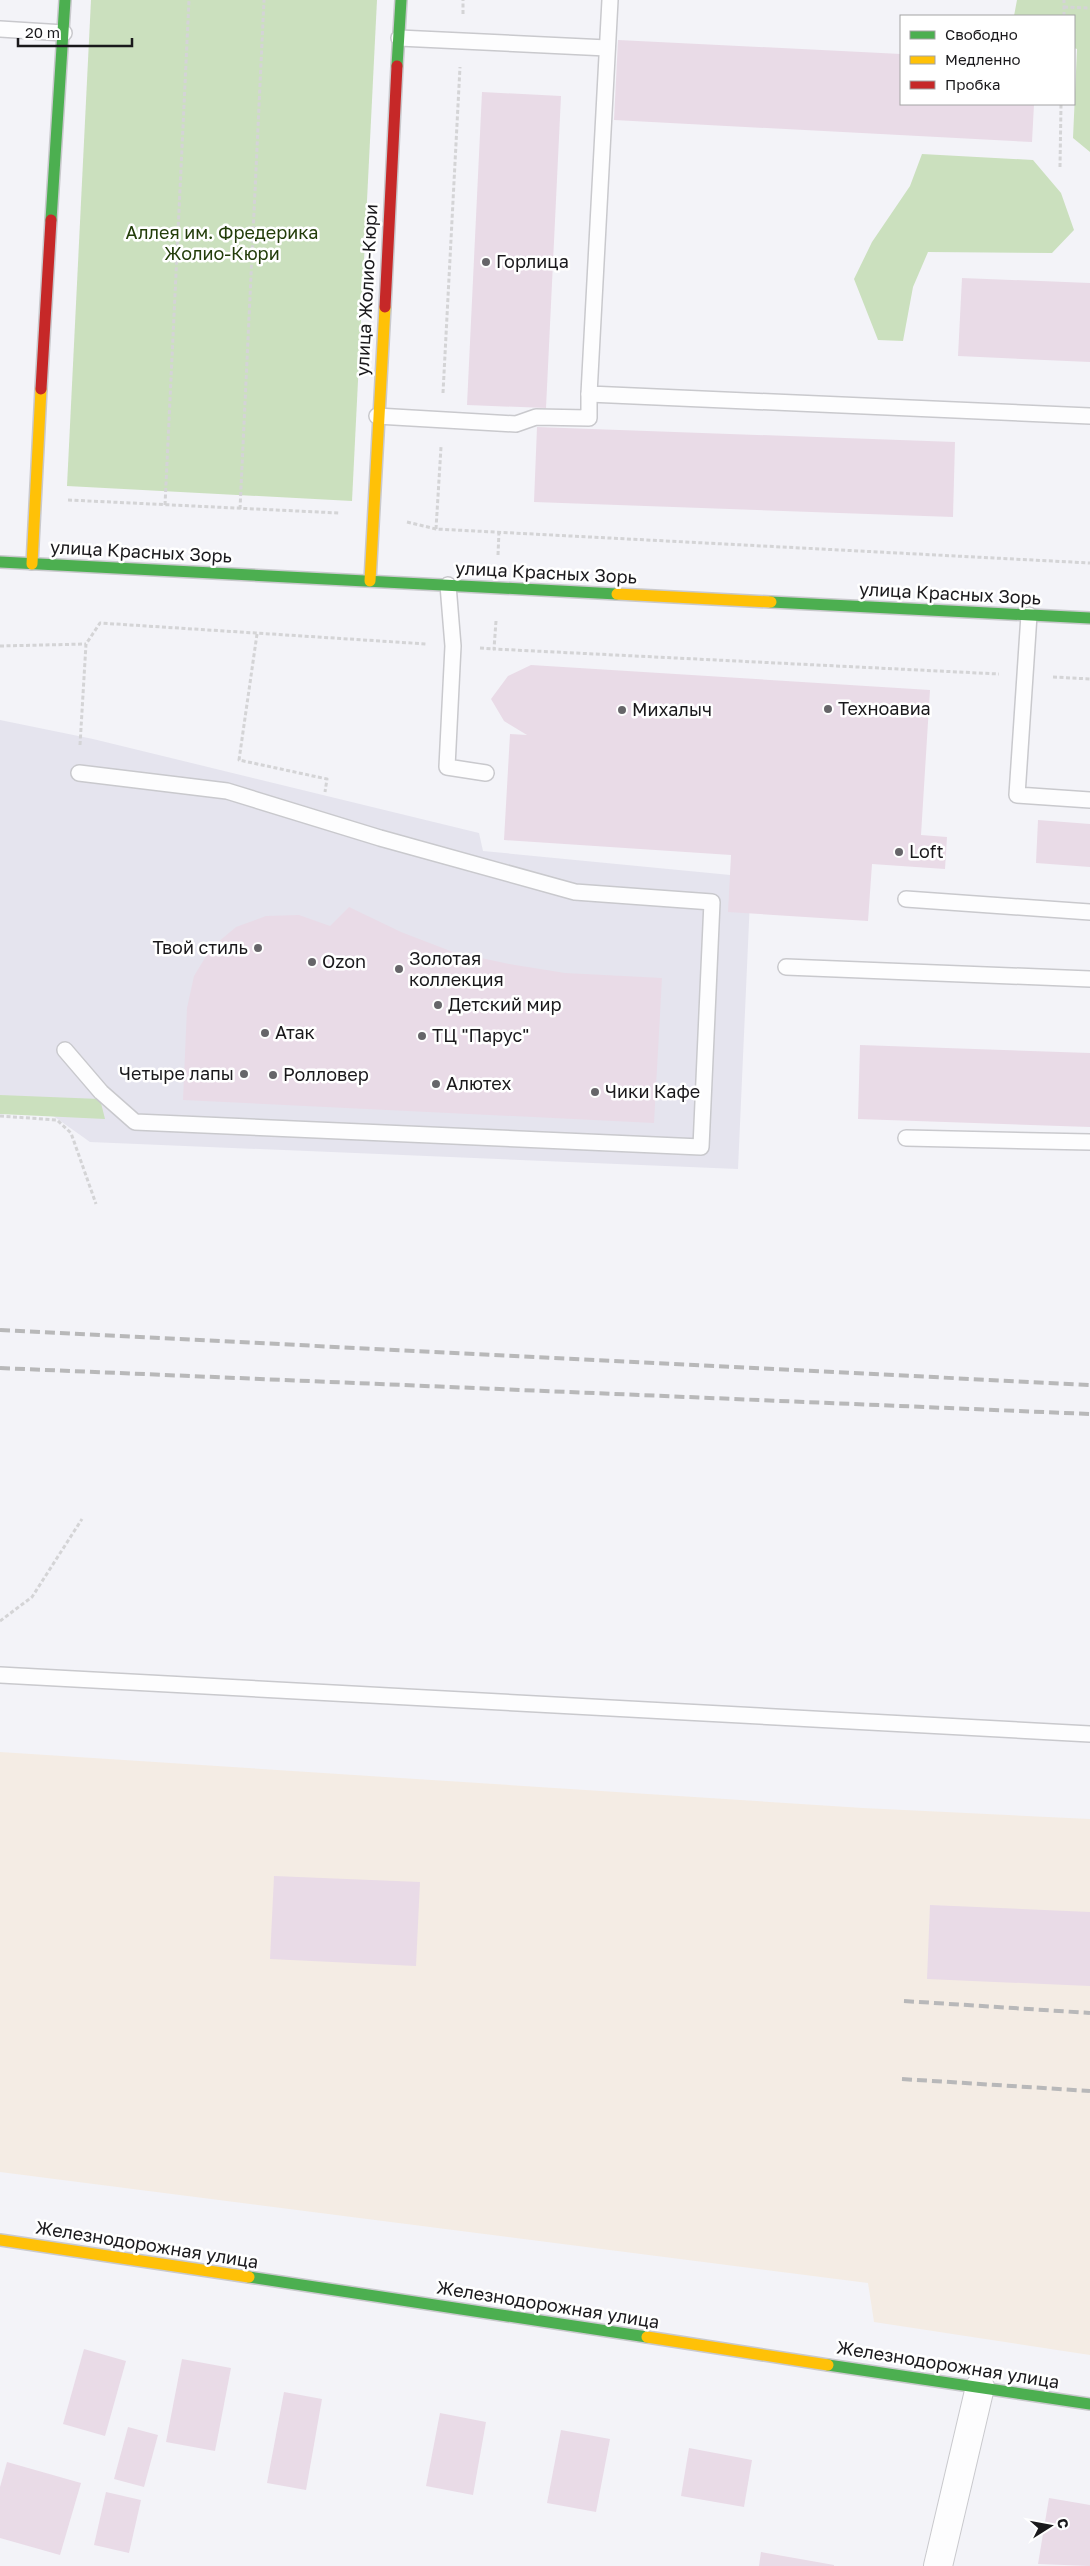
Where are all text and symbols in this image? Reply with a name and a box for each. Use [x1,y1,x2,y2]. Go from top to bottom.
scale bar [18,15,131,47]
legend [900,15,1075,105]
text: 20 m [25,23,60,41]
text: Свободно [945,25,1018,43]
text: Медленно [945,50,1021,68]
text: Пробка [945,75,1000,93]
street label: улица Жолио-Кюри [351,203,382,377]
park label: Аллея им. Фредерика Жолио-Кюри [125,221,319,264]
place label: Горлица [496,250,569,272]
marker: Горлица [480,256,492,268]
street label: улица Красных Зорь [49,535,233,567]
street label: улица Красных Зорь [454,556,638,588]
street label: улица Красных Зорь [858,577,1042,609]
place label: Техноавиа [838,697,931,719]
place label: Михалыч [632,698,712,720]
marker: Техноавиа [822,703,834,715]
marker: Михалыч [616,704,628,716]
place label: Loft [909,840,944,862]
marker: Loft [893,846,905,858]
place label: Твой стиль [152,936,248,958]
marker: Твой стиль [252,942,264,954]
place label: Золотая коллекция [409,947,504,990]
place label: Ozon [322,950,366,972]
marker: Ozon [306,956,318,968]
marker: Золотая коллекция [393,963,405,975]
place label: Детский мир [448,993,562,1015]
marker: Детский мир [432,999,444,1011]
place label: Атак [275,1021,315,1043]
place label: ТЦ "Парус" [432,1024,529,1046]
marker: Атак [259,1027,271,1039]
marker: ТЦ "Парус" [416,1030,428,1042]
place label: Четыре лапы [119,1062,234,1084]
place label: Ролловер [283,1063,369,1085]
marker: Четыре лапы [238,1068,250,1080]
marker: Ролловер [267,1069,279,1081]
place label: Алютех [446,1072,511,1094]
marker: Алютех [430,1078,442,1090]
place label: Чики Кафе [605,1080,700,1102]
marker: Чики Кафе [589,1086,601,1098]
street label: Железнодорожная улица [34,2216,260,2273]
street label: Железнодорожная улица [435,2276,661,2333]
street label: Железнодорожная улица [835,2336,1061,2393]
north arrow [1025,2501,1075,2551]
text: С [1054,2517,1073,2530]

